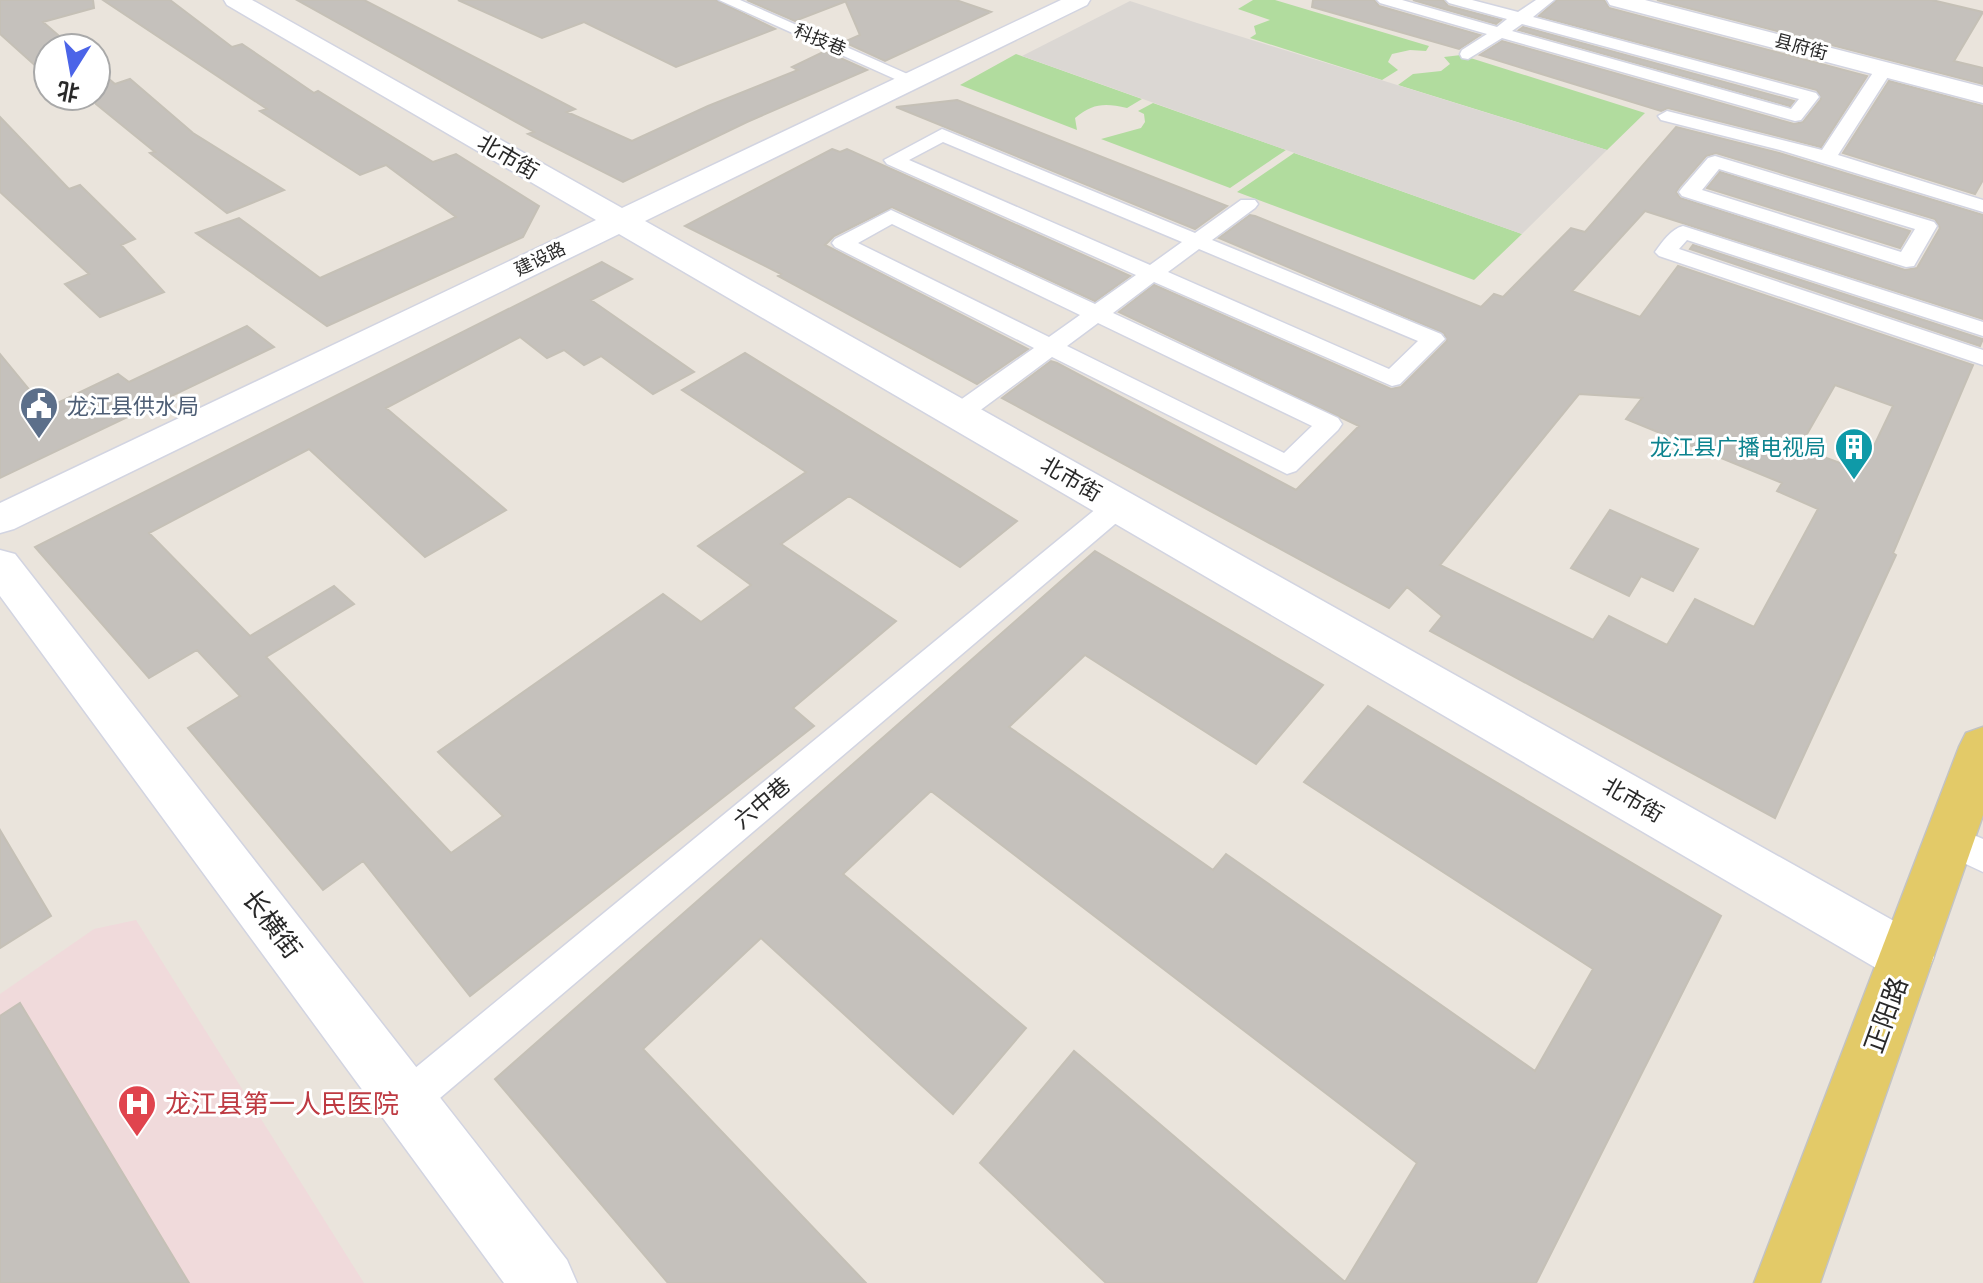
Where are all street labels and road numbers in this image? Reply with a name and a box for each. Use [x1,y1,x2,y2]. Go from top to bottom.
street label: 科技巷 [791,19,849,61]
street label: 县府街 [1772,29,1830,65]
street label: 北市街 [473,129,543,185]
street label: 建设路 [511,237,569,281]
street label: 北市街 [1036,451,1106,507]
street label: 六中巷 [728,771,796,835]
street label: 北市街 [1598,772,1668,828]
street label: 长横街 [236,883,308,965]
street label: 正阳路 [1858,973,1914,1057]

